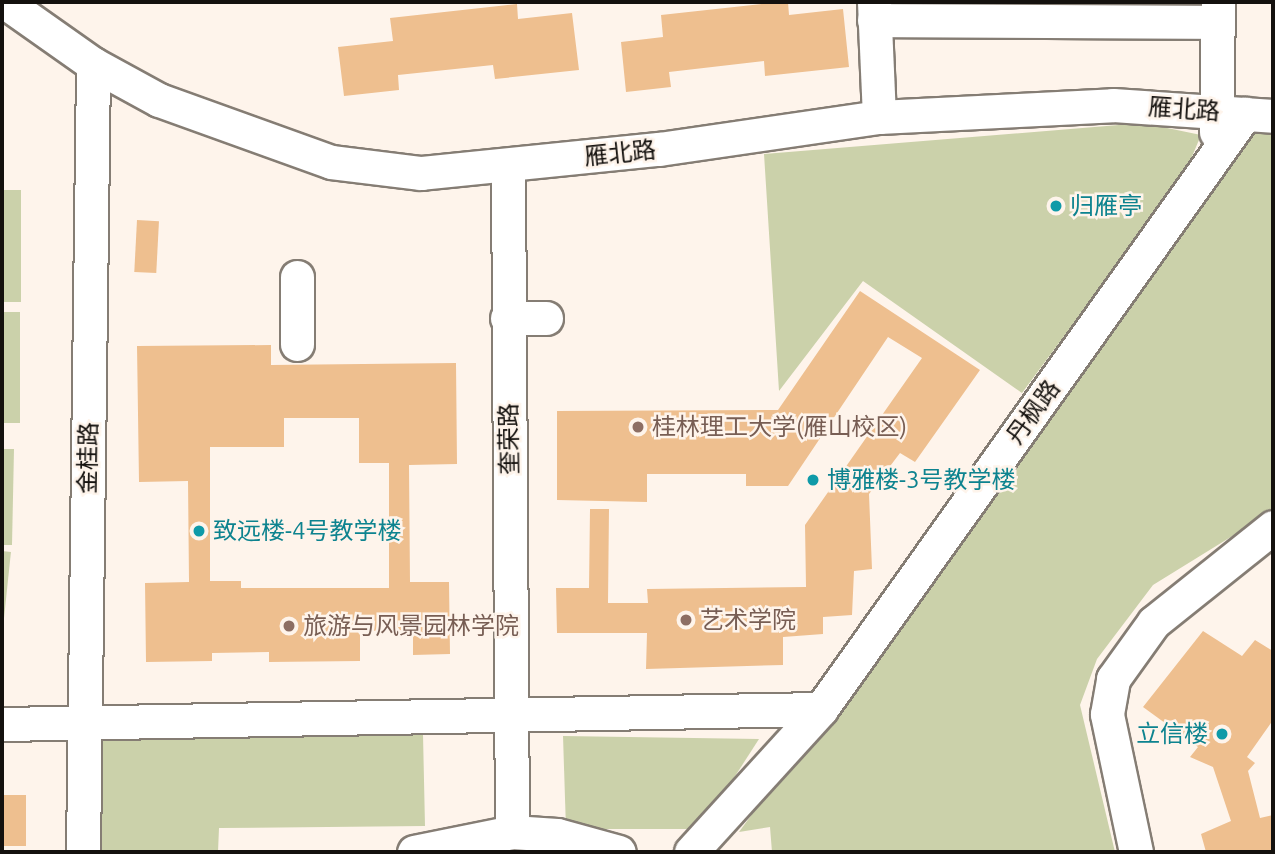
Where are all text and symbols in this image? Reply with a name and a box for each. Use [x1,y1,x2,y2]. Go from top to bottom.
street label: 雁北路 [1147,92,1221,126]
street label: 雁北路 [583,135,657,171]
place label: 归雁亭 [1070,192,1142,220]
marker: 归雁亭 [1048,198,1064,214]
street label: 丹枫路 [1000,374,1066,450]
street label: 奎荣路 [494,403,524,475]
place label: 桂林理工大学(雁山校区) [652,413,907,441]
marker: 桂林理工大学(雁山校区) [630,419,646,435]
street label: 金桂路 [73,422,103,494]
place label: 博雅楼-3号教学楼 [827,466,1015,494]
marker: 博雅楼-3号教学楼 [805,472,821,488]
place label: 致远楼-4号教学楼 [213,517,401,545]
marker: 致远楼-4号教学楼 [191,523,207,539]
place label: 艺术学院 [700,606,796,634]
place label: 旅游与风景园林学院 [303,612,519,640]
marker: 艺术学院 [678,612,694,628]
marker: 旅游与风景园林学院 [281,618,297,634]
place label: 立信楼 [1136,720,1208,748]
marker: 立信楼 [1214,726,1230,742]

